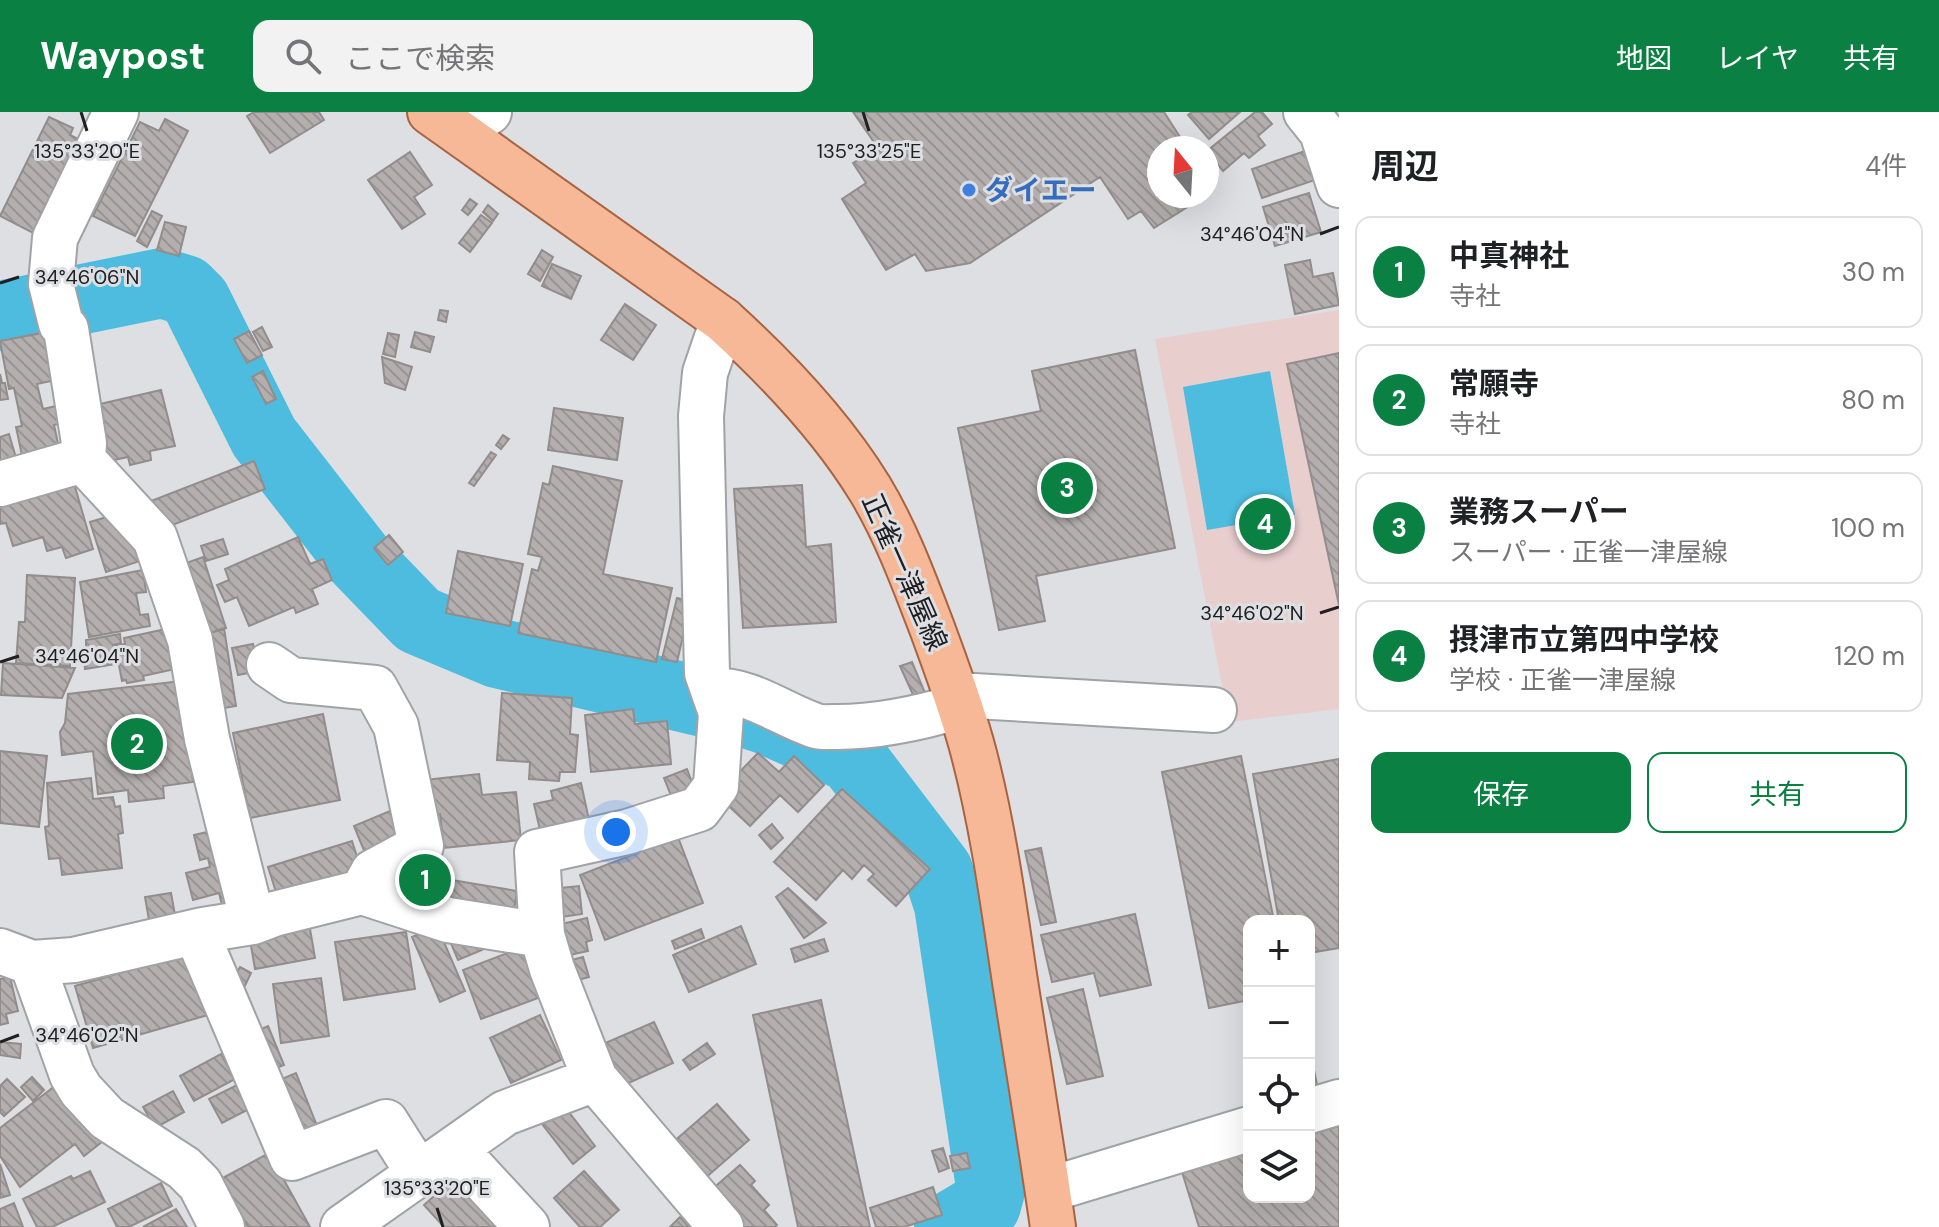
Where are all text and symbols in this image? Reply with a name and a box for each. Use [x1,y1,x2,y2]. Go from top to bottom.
search box [253,20,813,92]
text: Waypost [40,31,205,81]
icon: search [281,34,325,78]
text: ここで検索 [345,39,495,78]
text: 地図 [1616,40,1672,77]
text: レイヤ [1716,40,1799,77]
text: 共有 [1843,40,1899,77]
north arrow [1147,136,1219,208]
text: 135°33'20"E [34,138,140,164]
text: 135°33'25"E [817,138,921,164]
text: 周辺 [1371,144,1439,189]
text: 4件 [1865,149,1907,183]
place label: ダイエー [985,172,1097,209]
marker: ダイエー [960,181,978,199]
text: 34°46'04"N [1200,221,1304,247]
text: 中真神社 [1449,236,1569,275]
text: 1 [1394,255,1404,289]
text: 30 m [1842,255,1905,289]
text: 34°46'06"N [35,264,139,290]
text: 寺社 [1449,279,1501,313]
text: 常願寺 [1449,364,1539,403]
text: 2 [1391,383,1407,417]
text: 80 m [1841,383,1905,417]
text: 寺社 [1449,407,1501,441]
pin: 3 [1041,458,1093,518]
street label: 正雀一津屋線 [853,488,956,656]
text: 業務スーパー [1449,492,1629,531]
pin: 4 [1239,494,1291,554]
text: 3 [1391,511,1407,545]
text: 100 m [1831,511,1905,545]
text: スーパー · 正雀一津屋線 [1449,535,1728,569]
text: 34°46'02"N [1200,600,1304,626]
text: 摂津市立第四中学校 [1449,620,1719,659]
text: 4 [1391,639,1407,673]
text: 120 m [1834,639,1905,673]
text: 34°46'04"N [35,643,139,669]
text: 学校 · 正雀一津屋線 [1449,663,1676,697]
pin: 2 [111,714,163,774]
button: 保存 [1371,752,1631,833]
button: 共有 [1647,752,1907,833]
your location [596,812,636,852]
pin: 1 [399,850,451,910]
map controls [1243,915,1315,1203]
button: + [1243,915,1315,987]
button: − [1243,987,1315,1059]
text: 34°46'02"N [35,1022,139,1048]
button: locate [1243,1059,1315,1131]
button: layers [1243,1131,1315,1203]
text: 135°33'20"E [384,1175,490,1201]

